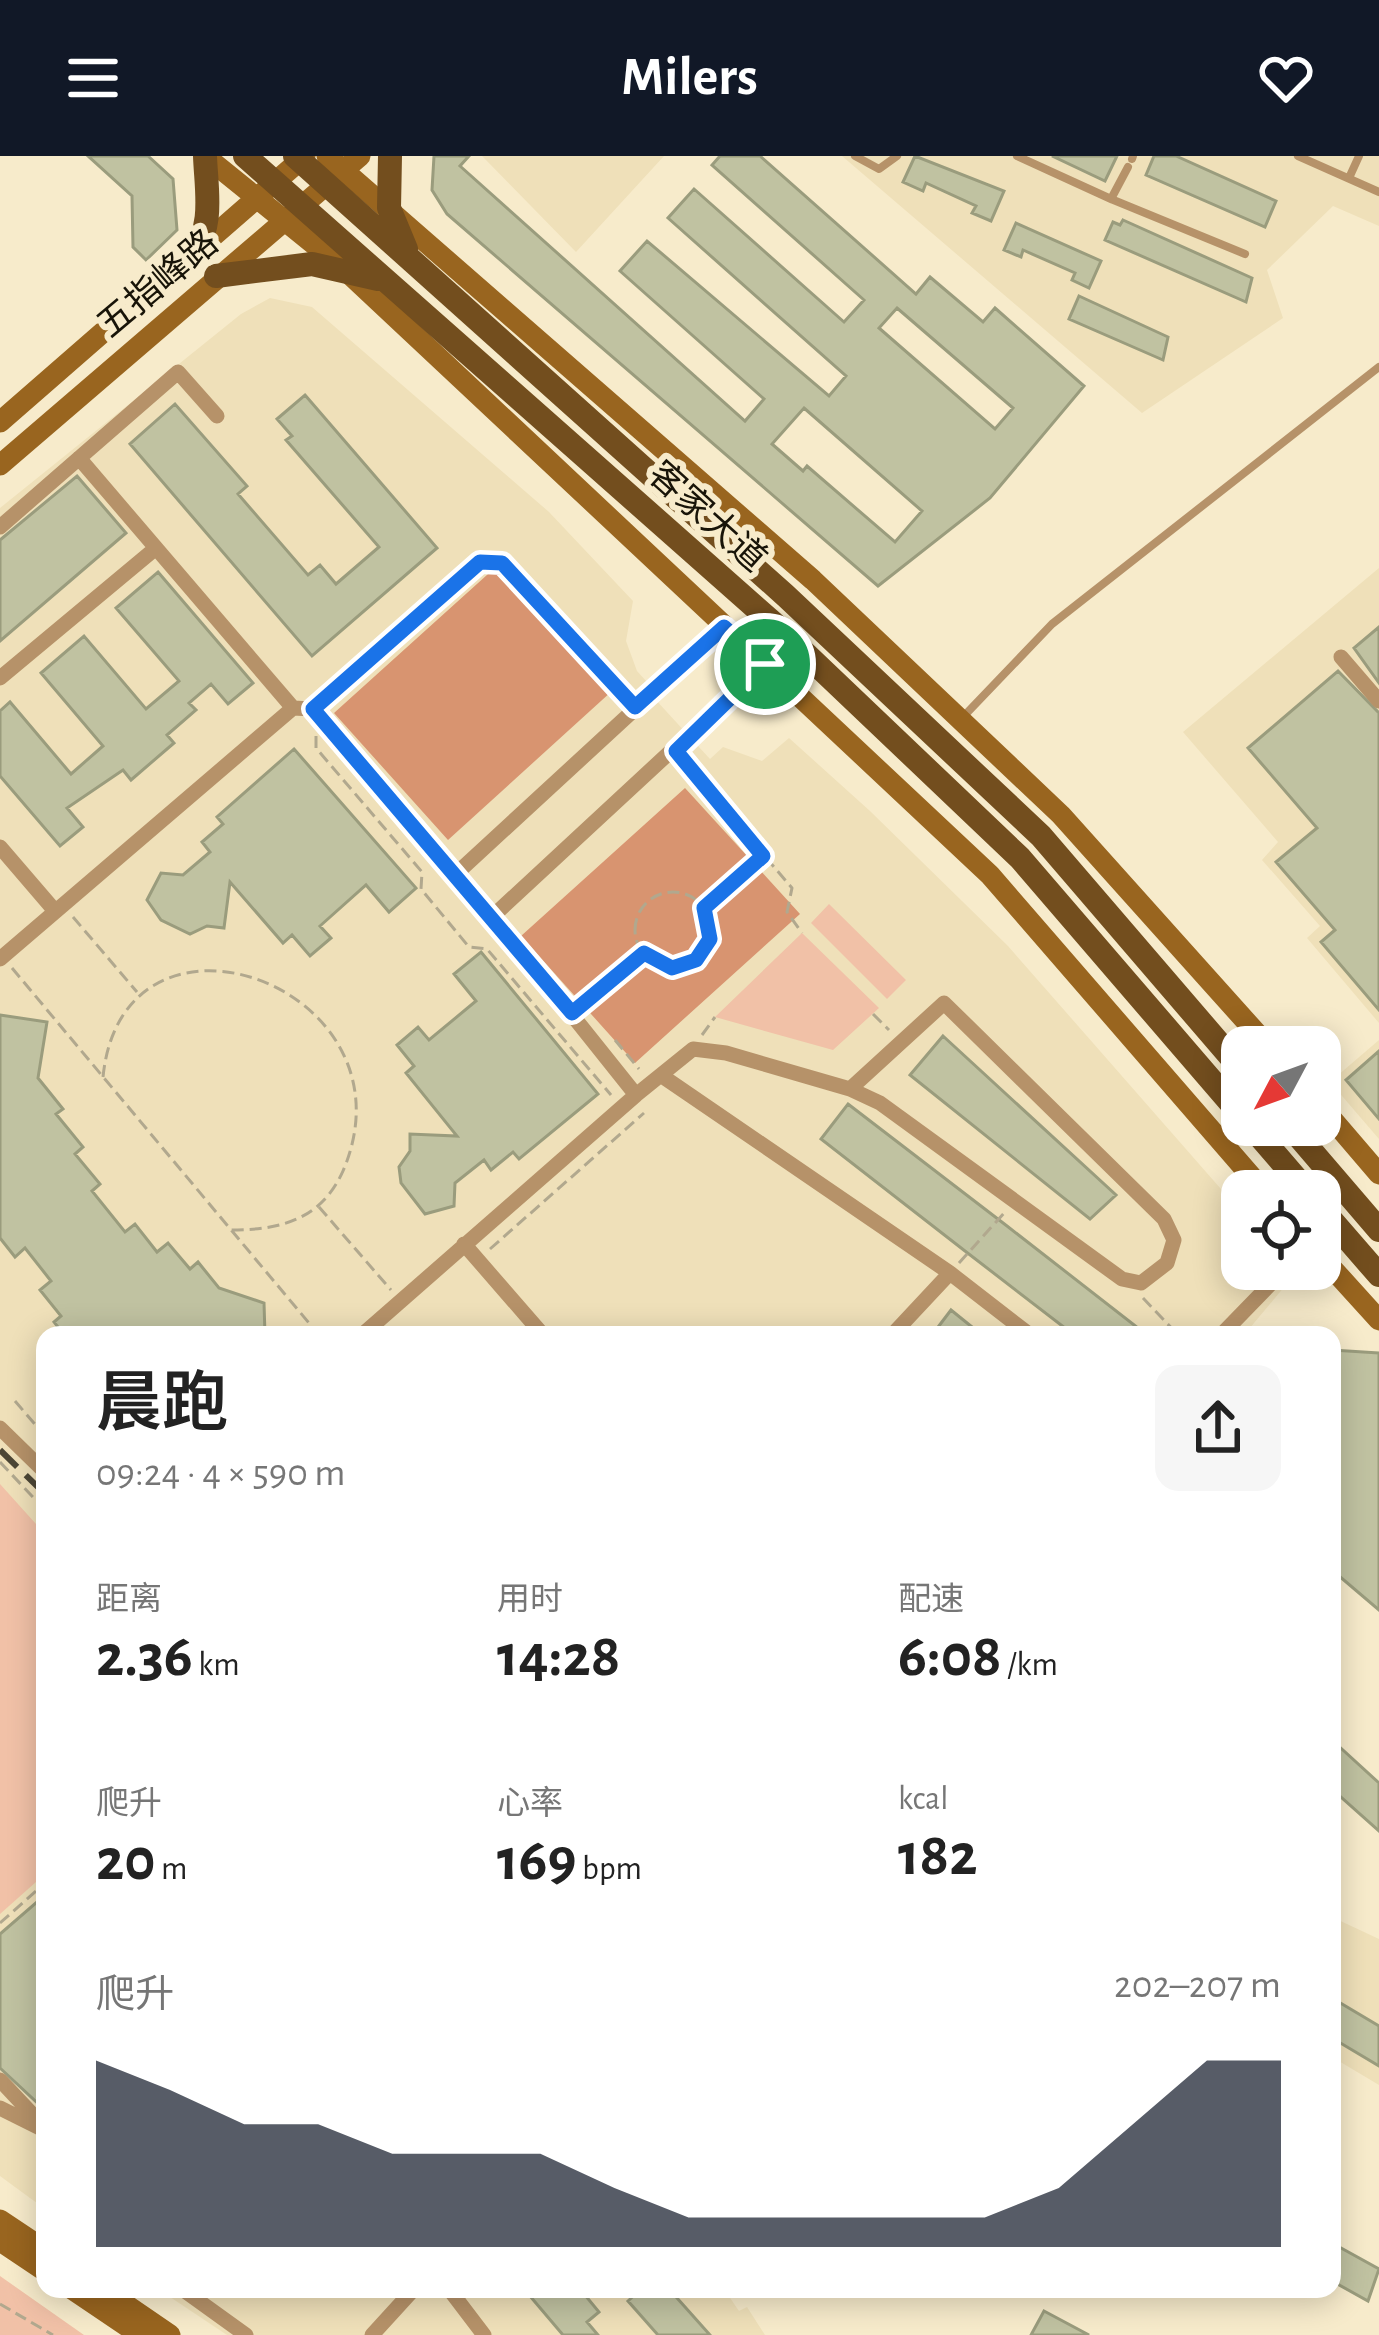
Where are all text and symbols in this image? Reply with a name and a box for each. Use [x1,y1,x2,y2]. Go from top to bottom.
icon: menu [60,45,126,111]
icon: heart [1253,45,1319,111]
text: Milers [621,51,758,105]
street label: 五指峰路 [90,222,225,344]
street label: 客家大道 [641,454,774,579]
pin [714,613,816,715]
icon: arrive [732,631,798,697]
north arrow [1221,1026,1341,1146]
map controls [1221,1026,1341,1290]
button: locate [1221,1170,1341,1290]
button: share [1155,1365,1281,1491]
text: 晨跑 [96,1372,228,1438]
text: 09:24 · 4 × 590 m [96,1454,345,1493]
text: 距离 [96,1584,162,1617]
text: 用时 [497,1584,563,1617]
text: 配速 [898,1584,964,1617]
text: 2.36 [96,1627,193,1687]
text: 14:28 [497,1627,620,1687]
text: 6:08 [898,1627,1002,1687]
text: km [193,1649,240,1682]
text: /km [1002,1649,1058,1682]
text: kcal [898,1783,948,1816]
text: 爬升 [96,1788,162,1821]
text: 心率 [497,1788,563,1821]
text: 182 [898,1826,977,1886]
text: 20 [96,1831,156,1891]
text: 169 [497,1831,577,1891]
text: m [156,1853,187,1886]
text: bpm [577,1853,642,1886]
text: 202–207 m [1114,1966,1281,2005]
text: 爬升 [96,1976,174,2015]

